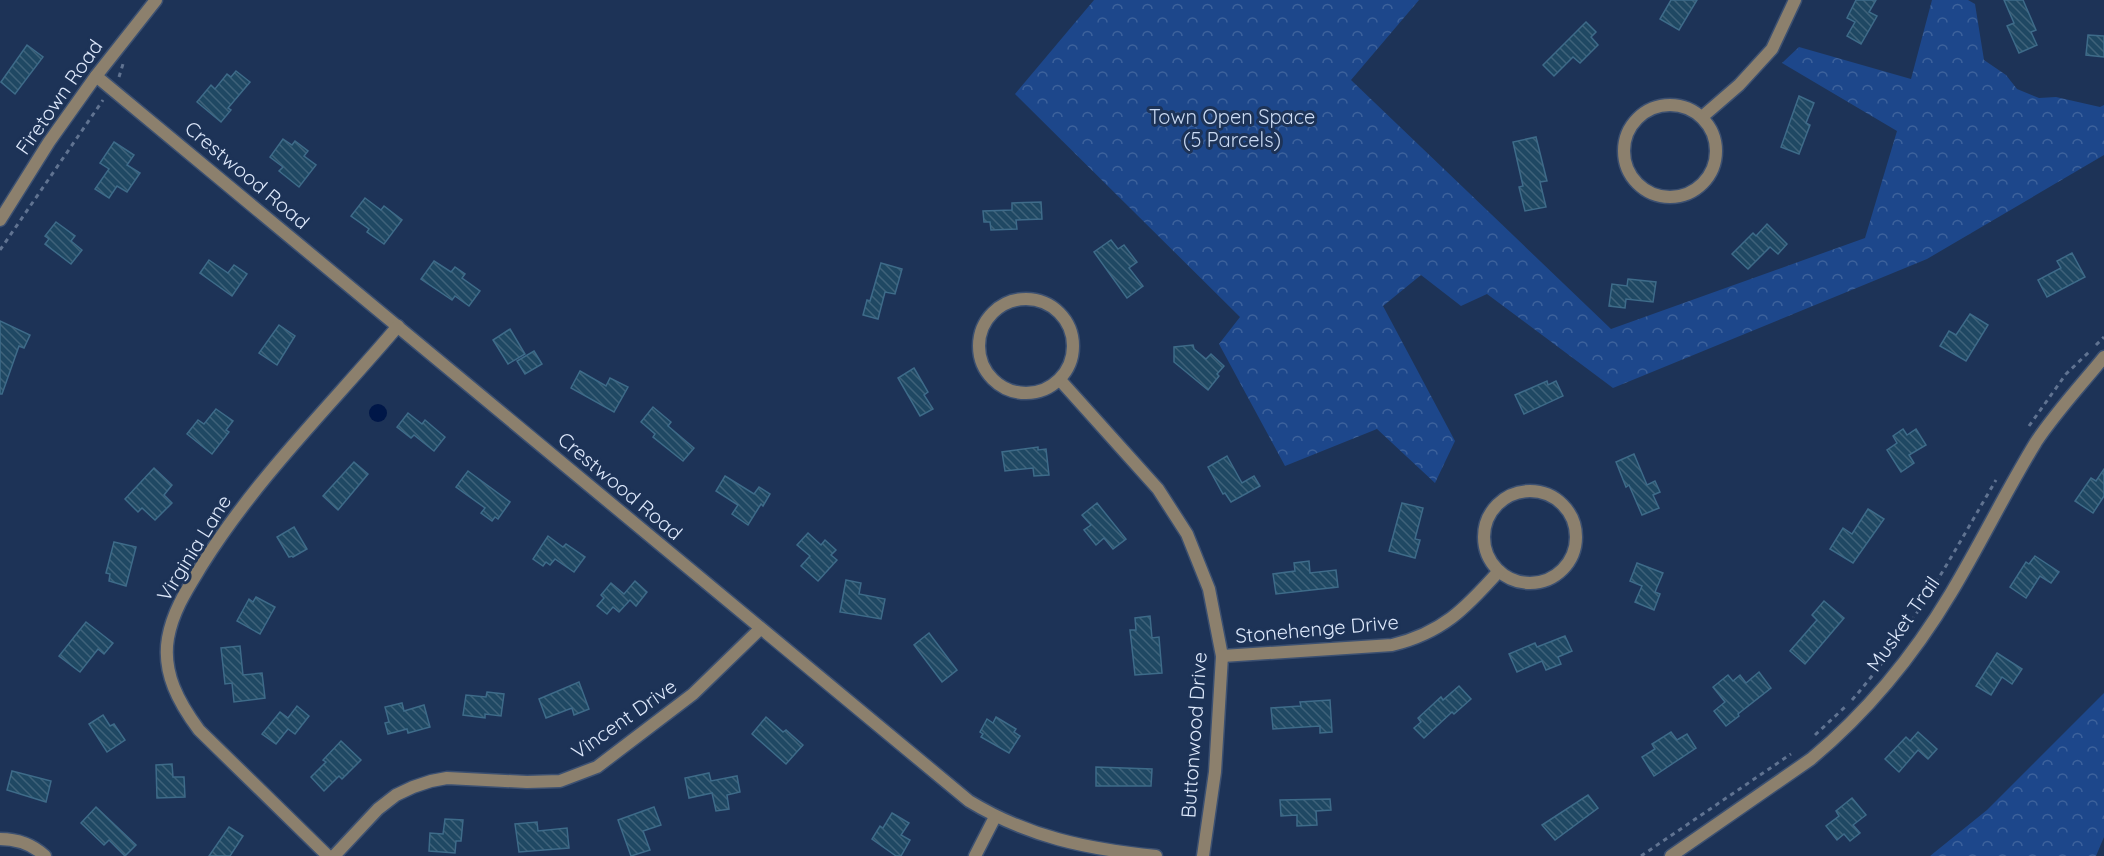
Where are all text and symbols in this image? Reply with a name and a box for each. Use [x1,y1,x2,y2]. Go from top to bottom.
street label: Firetown Road [10,34,107,159]
park label: Town Open Space (5 Parcels) [1149,104,1315,152]
street label: Crestwood Road [180,115,315,234]
street label: Crestwood Road [553,426,688,545]
street label: Virginia Lane [151,490,236,606]
street label: Musket Trail [1861,571,1945,676]
street label: Stonehenge Drive [1234,609,1400,648]
street label: Buttonwood Drive [1175,651,1212,819]
street label: Vincent Drive [566,673,681,764]

